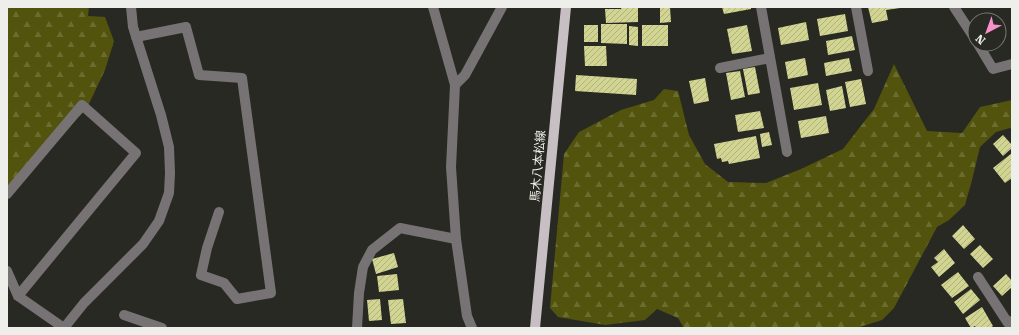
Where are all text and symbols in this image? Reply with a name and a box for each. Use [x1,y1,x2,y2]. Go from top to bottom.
north arrow [967,12,1007,52]
text: N [973,31,988,47]
street label: 馬木八本松線 [528,130,548,202]

